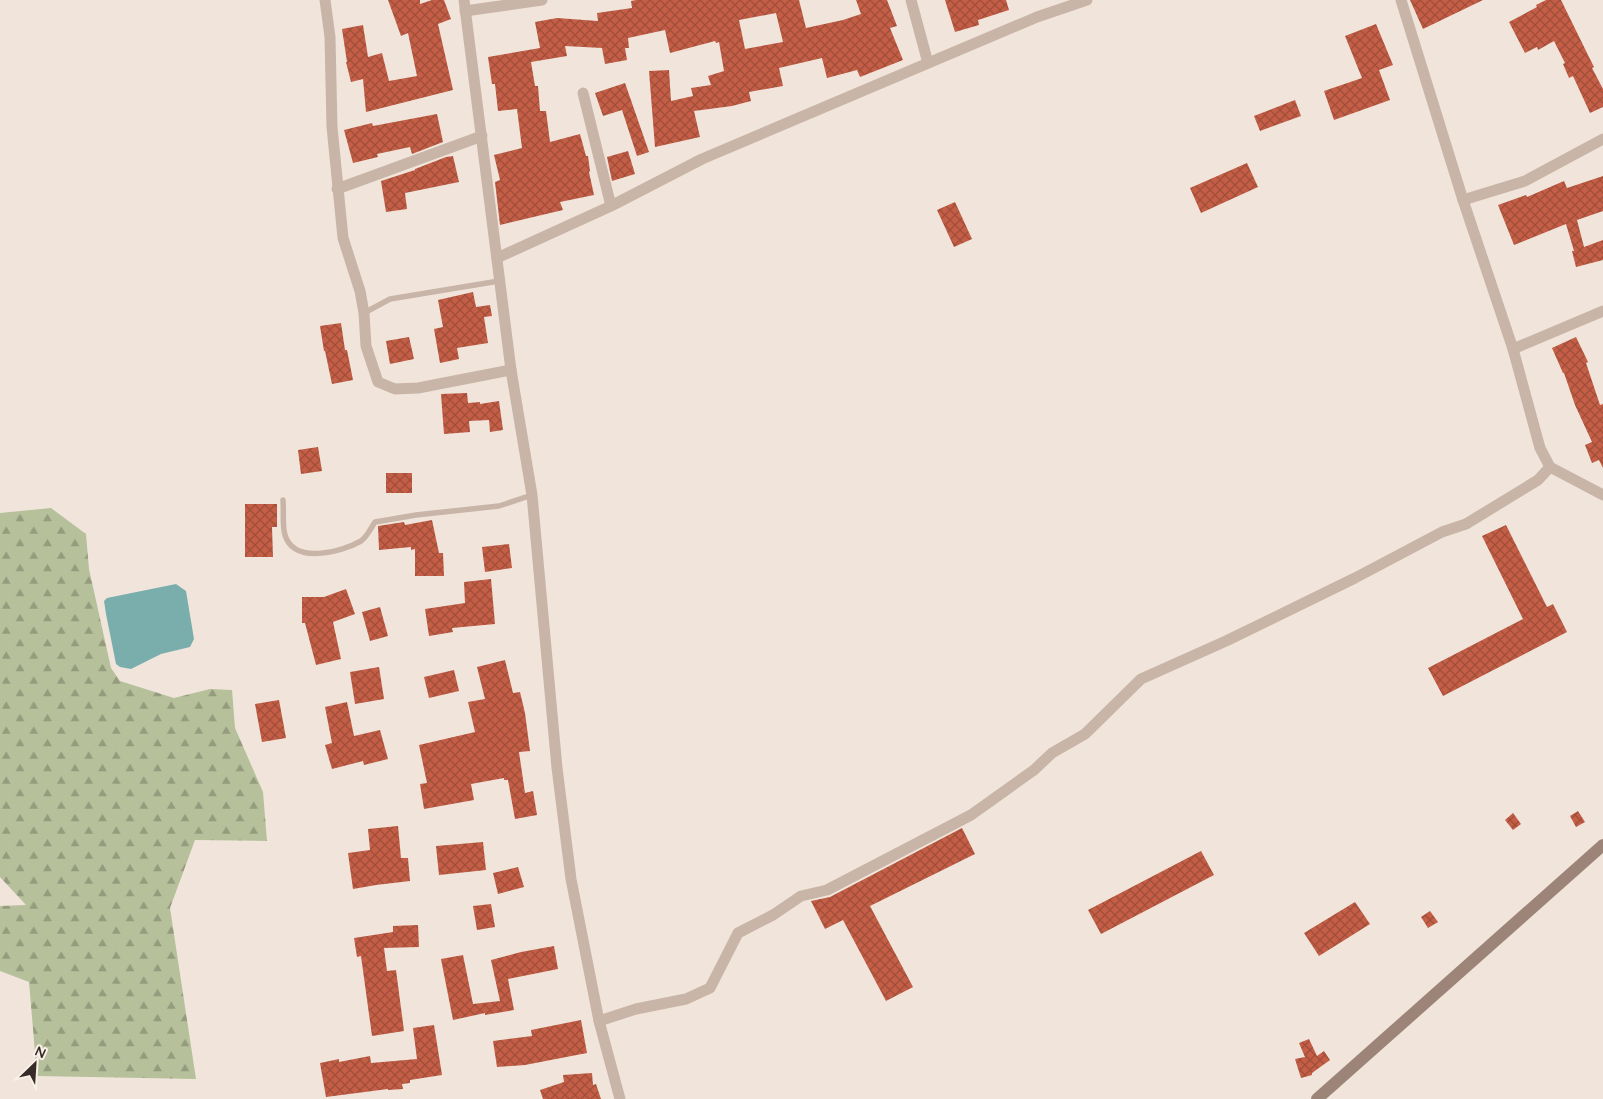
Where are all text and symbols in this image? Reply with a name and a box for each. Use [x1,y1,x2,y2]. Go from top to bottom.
north arrow [10,1039,60,1089]
text: N [32,1042,49,1063]

